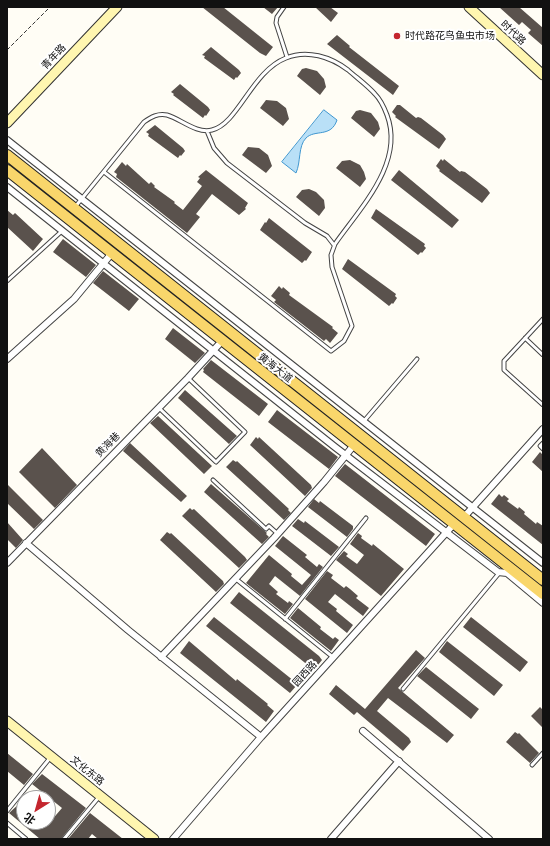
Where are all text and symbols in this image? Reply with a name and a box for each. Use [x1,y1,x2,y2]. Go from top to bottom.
street label: 时代路 [498,18,528,48]
place label: 时代路花鸟鱼虫市场 [405,30,495,42]
marker: 时代路花鸟鱼虫市场 [392,31,402,41]
street label: 青年路 [39,42,69,72]
street label: 黄海大道 [256,351,294,385]
street label: 黄海巷 [93,430,123,460]
street label: 园西路 [291,659,319,689]
street label: 文化东路 [68,754,106,788]
north arrow [16,790,56,830]
text: 北 [21,810,38,828]

